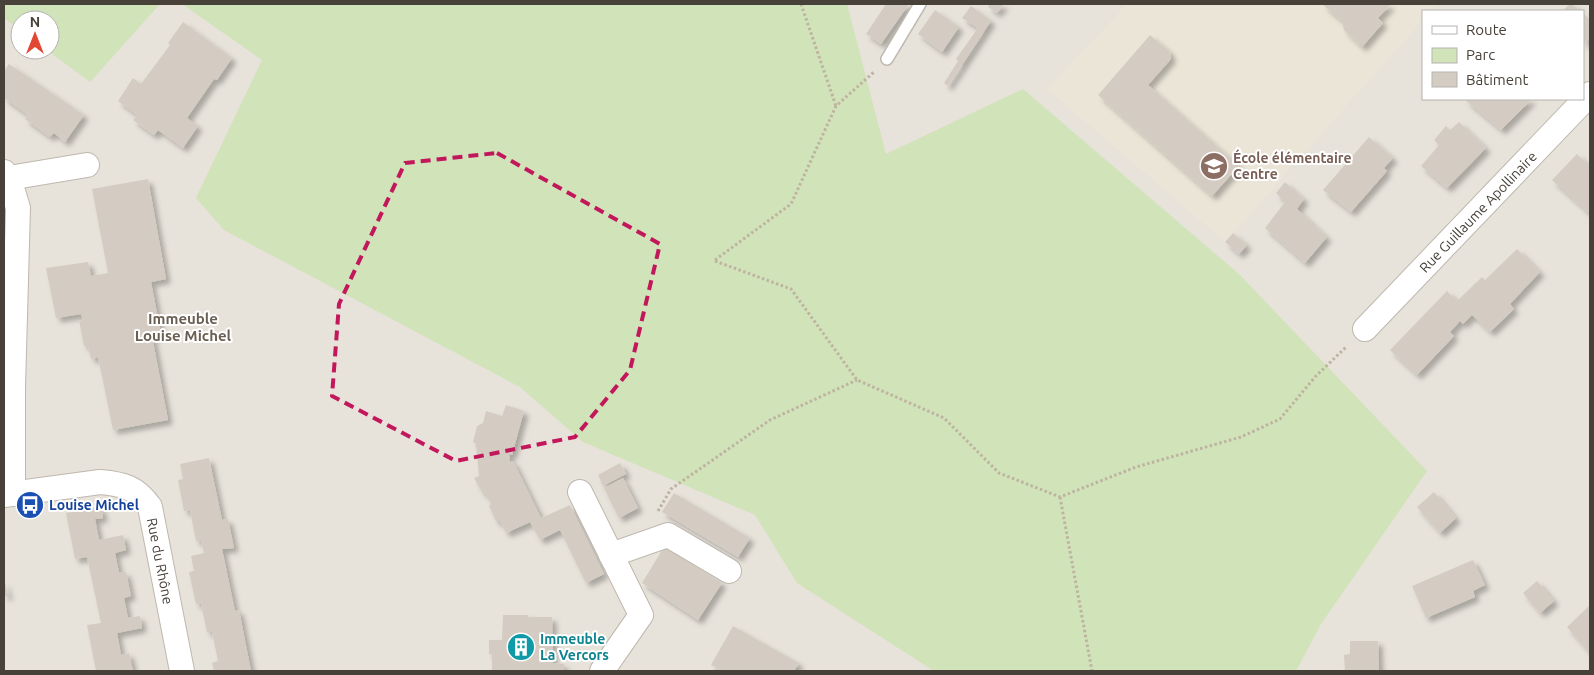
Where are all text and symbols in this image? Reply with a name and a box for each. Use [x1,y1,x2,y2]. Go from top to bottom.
north arrow [10,10,60,60]
legend [1422,10,1584,100]
text: N [30,14,40,30]
text: Route [1466,21,1507,38]
text: Parc [1466,46,1495,63]
text: Bâtiment [1466,71,1529,88]
street label: Rue Guillaume Apollinaire [1416,148,1540,276]
place label: École élémentaire Centre [1233,149,1352,182]
school or university icon: École élémentaire Centre [1199,151,1229,181]
district label: Immeuble Louise Michel [135,310,232,344]
bus stop icon: Louise Michel [15,490,45,520]
place label: Louise Michel [49,497,139,513]
street label: Rue du Rhône [144,516,176,606]
place label: Immeuble La Vercors [540,631,609,663]
building icon: Immeuble La Vercors [506,632,536,662]

